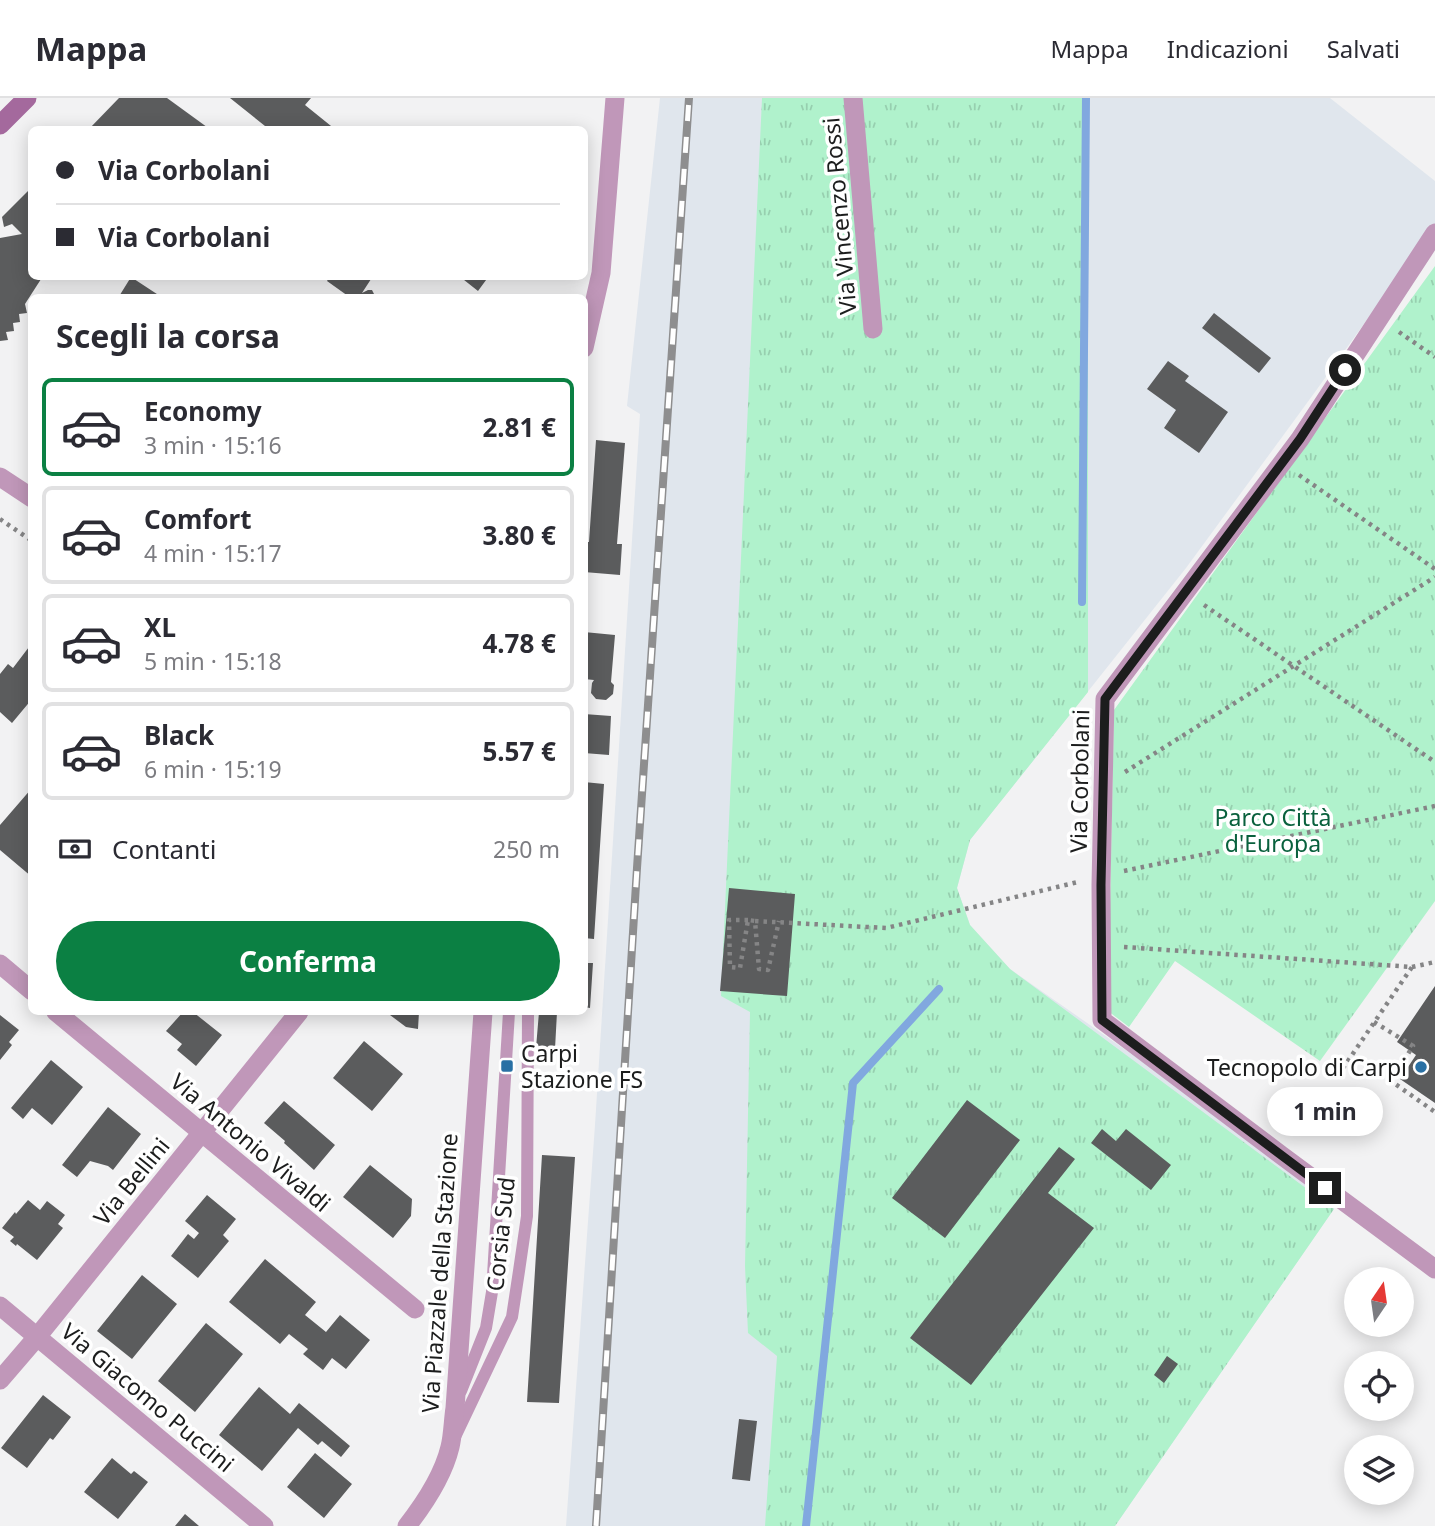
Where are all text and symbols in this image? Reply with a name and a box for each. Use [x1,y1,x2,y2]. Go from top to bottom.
text: Mappa [35,26,147,71]
text: Mappa [1051,32,1129,65]
text: Indicazioni [1167,32,1289,65]
text: Salvati [1327,32,1400,65]
street label: Via Vincenzo Rossi [814,116,864,316]
text: Via Corbolani [98,152,270,188]
text: Via Corbolani [98,219,270,255]
text: Scegli la corsa [56,314,280,357]
route start [1329,354,1361,386]
text: Economy [144,393,262,429]
icon: car [60,396,123,459]
text: 2.81 € [482,409,556,445]
text: 3 min · 15:16 [144,429,282,461]
text: Comfort [144,501,252,537]
icon: car [60,504,123,567]
text: 3.80 € [482,517,556,553]
text: 4 min · 15:17 [144,537,282,569]
text: XL [144,609,176,645]
icon: car [60,612,123,675]
text: 4.78 € [482,625,556,661]
text: 5 min · 15:18 [144,645,282,677]
street label: Via Corbolani [1062,709,1096,853]
text: Black [144,717,214,753]
icon: car [60,720,123,783]
text: 5.57 € [482,733,556,769]
text: 6 min · 15:19 [144,753,282,785]
park label: Parco Città d'Europa [1215,801,1331,859]
icon: cash [56,830,94,868]
text: Contanti [112,831,216,867]
text: 250 m [493,833,560,865]
button: Conferma [56,921,560,1001]
place label: Carpi Stazione FS [521,1037,643,1095]
place label: Tecnopolo di Carpi [1207,1051,1407,1083]
marker: Carpi Stazione FS [499,1058,515,1074]
marker: Tecnopolo di Carpi [1413,1059,1429,1075]
street label: Via Antonio Vivaldi [164,1065,338,1219]
callout: 1 min [1267,1086,1383,1136]
text: 1 min [1293,1095,1357,1127]
street label: Via Bellini [86,1130,176,1232]
street label: Via Piazzale della Stazione [413,1132,465,1414]
route end [1309,1172,1341,1204]
street label: Corsia Sud [478,1175,522,1293]
north arrow [1344,1267,1414,1337]
map controls [1344,1267,1414,1505]
street label: Via Giacomo Puccini [55,1315,241,1479]
button: locate [1344,1351,1414,1421]
button: layers [1344,1435,1414,1505]

